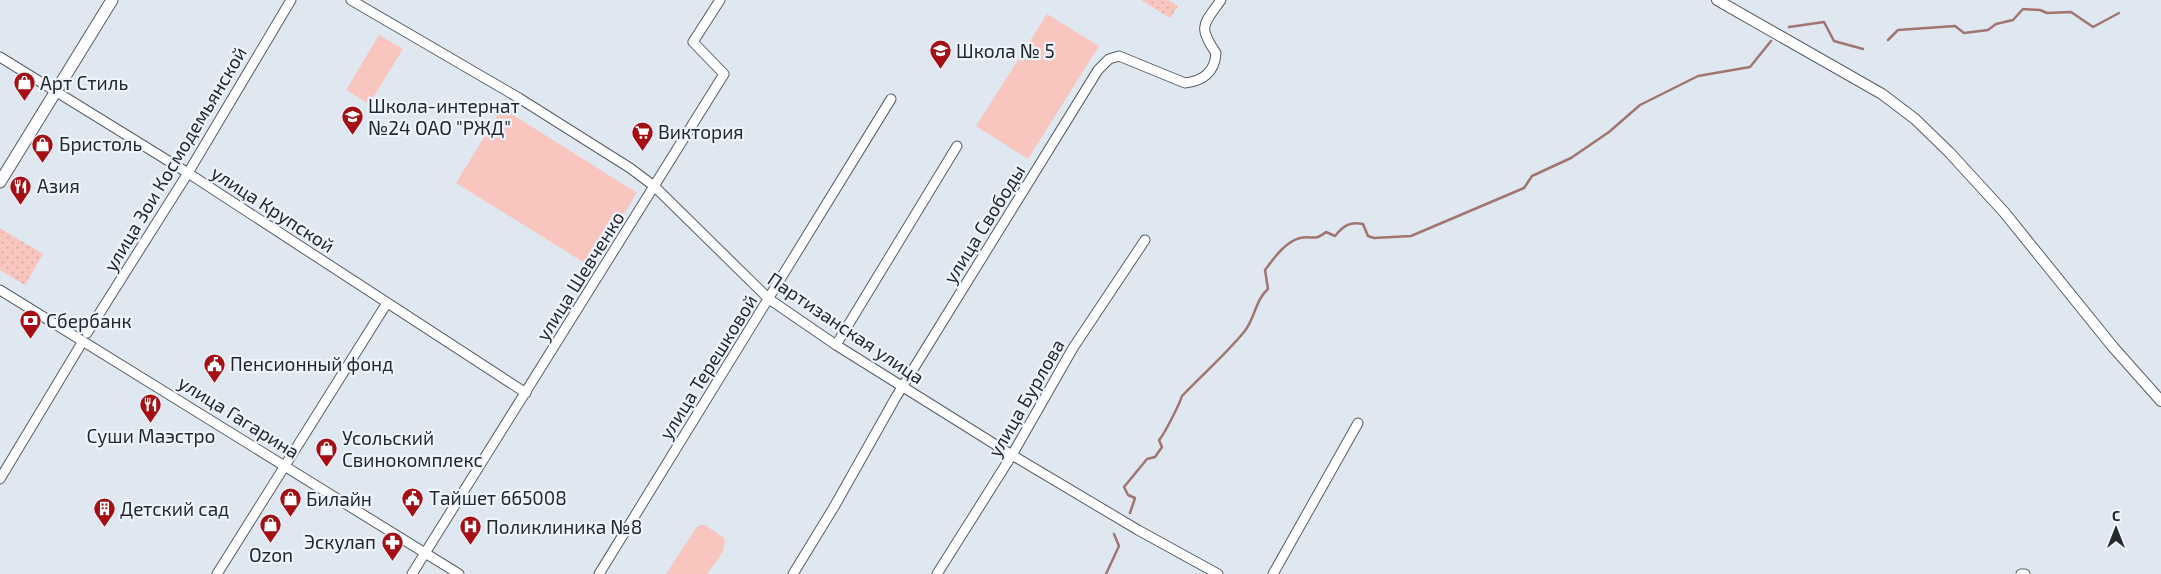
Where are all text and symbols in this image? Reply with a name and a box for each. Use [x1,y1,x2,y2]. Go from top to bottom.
school or university icon: Школа № 5 [928,39,952,70]
place label: Школа № 5 [956,39,1055,62]
street label: улица Зои Космодемьянской [98,42,252,276]
shop icon: Арт Стиль [12,71,36,102]
place label: Арт Стиль [40,71,128,94]
place label: Школа-интернат №24 ОАО "РЖД" [368,94,520,139]
school or university icon: Школа-интернат №24 ОАО "РЖД" [340,105,364,136]
supermarket icon: Виктория [630,120,654,151]
place label: Виктория [658,120,744,143]
shop icon: Бристоль [31,132,55,163]
place label: Бристоль [59,132,142,155]
street label: улица Крупской [207,160,339,258]
street label: улица Свободы [938,160,1030,288]
restaurant icon: Азия [9,174,33,205]
place label: Азия [37,174,80,197]
street label: улица Шевченко [531,207,629,345]
street label: Партизанская улица [763,267,929,389]
street label: улица Терешковой [654,290,762,444]
bank icon: Сбербанк [18,309,42,340]
place label: Сбербанк [46,309,132,332]
street label: улица Бурлова [983,335,1069,461]
public building icon: Пенсионный фонд [202,352,226,383]
place label: Пенсионный фонд [230,352,393,375]
street label: улица Гагарина [174,370,304,464]
restaurant icon: Суши Маэстро [139,393,163,424]
place label: Суши Маэстро [87,424,215,448]
place label: Усольский Свинокомплекс [342,426,483,471]
shop icon: Усольский Свинокомплекс [314,437,338,468]
public building icon: Тайшет 665008 [401,486,425,517]
place label: Тайшет 665008 [429,486,567,509]
shop icon: Билайн [278,487,302,518]
place label: Билайн [306,487,372,510]
building icon: Детский сад [92,497,116,528]
place label: Детский сад [120,497,229,520]
north arrow [2091,504,2141,554]
text: С [2112,507,2120,524]
shop icon: Ozon [259,512,283,543]
hospital icon: Поликлиника №8 [458,515,482,546]
place label: Поликлиника №8 [486,515,642,538]
place label: Эскулап [304,530,376,554]
pharmacy icon: Эскулап [380,530,404,561]
place label: Ozon [249,543,293,566]

